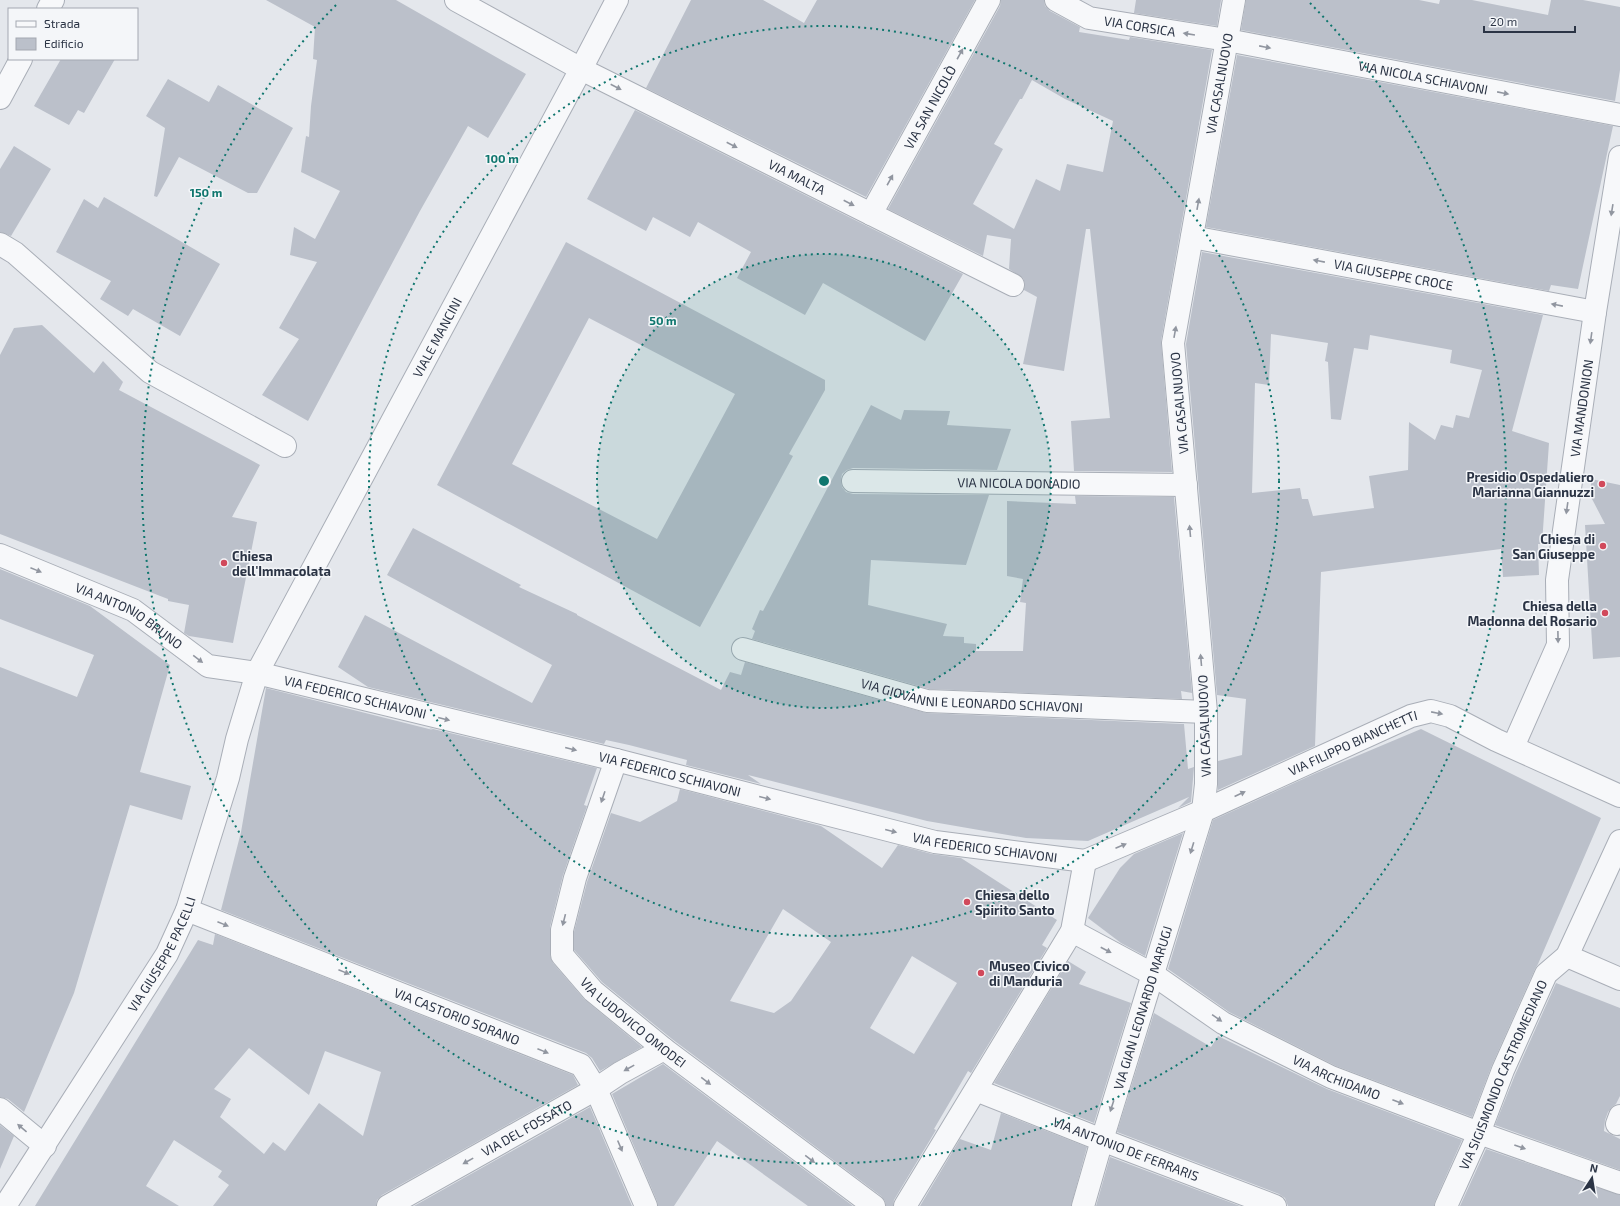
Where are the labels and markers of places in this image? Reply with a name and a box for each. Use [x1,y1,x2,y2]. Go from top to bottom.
place label: Presidio Ospedaliero Marianna Giannuzzi [1466,469,1594,500]
centre of rings [817,474,831,488]
marker: Presidio Ospedaliero Marianna Giannuzzi [1597,479,1607,489]
place label: Chiesa di San Giuseppe [1512,531,1595,562]
marker: Chiesa di San Giuseppe [1598,541,1608,551]
place label: Chiesa dell'Immacolata [232,548,331,579]
marker: Chiesa dell'Immacolata [219,558,229,568]
place label: Chiesa della Madonna del Rosario [1467,598,1597,629]
marker: Chiesa della Madonna del Rosario [1600,608,1610,618]
place label: Chiesa dello Spirito Santo [975,887,1055,918]
marker: Chiesa dello Spirito Santo [962,897,972,907]
place label: Museo Civico di Manduria [989,958,1070,989]
marker: Museo Civico di Manduria [976,968,986,978]

